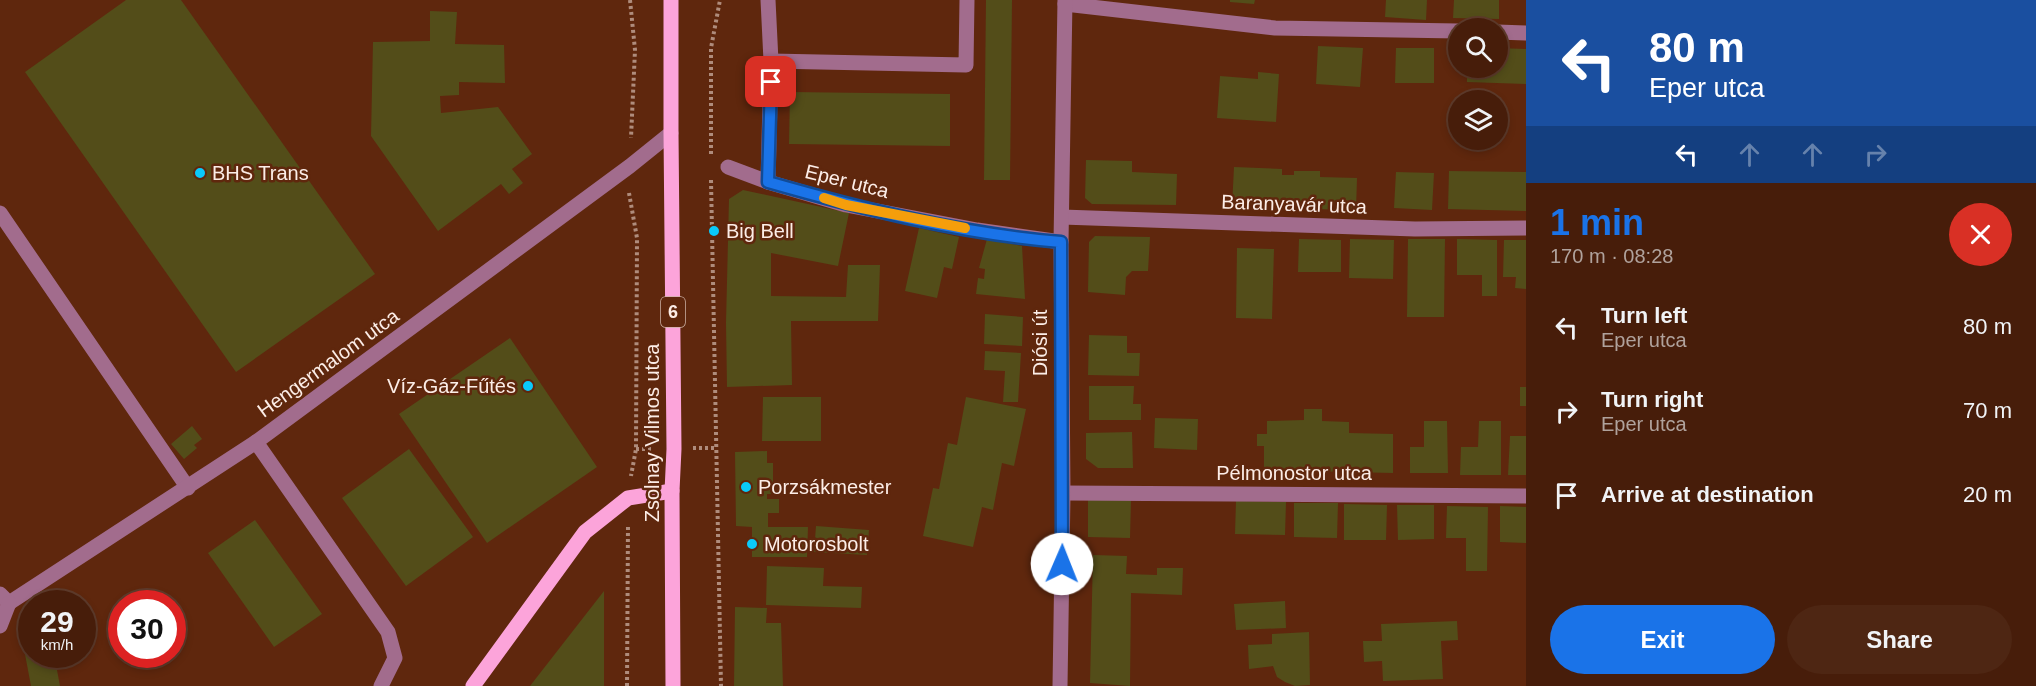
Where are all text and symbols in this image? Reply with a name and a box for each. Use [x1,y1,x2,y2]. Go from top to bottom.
map controls [1448,18,1508,150]
button: search [1448,18,1508,78]
icon: left [1550,24,1628,102]
text: 80 m [1649,24,1745,71]
pin [745,56,796,107]
icon: arrive [754,65,787,98]
text: Eper utca [1649,73,1765,103]
button: layers [1448,90,1508,150]
icon: left [1670,138,1703,171]
icon: ahead [1733,138,1766,171]
icon: ahead [1796,138,1829,171]
icon: right [1859,138,1892,171]
street label: Eper utca [803,160,892,202]
place label: BHS Trans [212,162,309,184]
marker: BHS Trans [193,166,207,180]
street label: Baranyavár utca [1221,190,1368,218]
text: 1 min [1550,202,1644,243]
button: close [1949,203,2012,266]
place label: Big Bell [726,220,794,242]
marker: Big Bell [707,224,721,238]
text: 170 m · 08:28 [1550,245,1673,267]
road number: 6 [661,297,685,327]
text: Turn left [1601,303,1687,328]
street label: Hengermalom utca [253,304,404,422]
street label: Diósi út [1029,309,1051,376]
icon: left [1550,311,1583,344]
text: 80 m [1963,314,2012,339]
text: Eper utca [1601,329,1687,351]
street label: Zsolnay Vilmos utca [641,343,663,522]
place label: Víz-Gáz-Fűtés [387,375,516,397]
marker: Víz-Gáz-Fűtés [521,379,535,393]
text: Turn right [1601,387,1703,412]
icon: right [1550,395,1583,428]
text: 70 m [1963,398,2012,423]
text: Eper utca [1601,413,1687,435]
street label: Pélmonostor utca [1216,462,1373,484]
place label: Porzsákmester [758,476,892,498]
icon: arrive [1550,479,1583,512]
marker: Porzsákmester [739,480,753,494]
text: Arrive at destination [1601,482,1814,507]
text: 20 m [1963,482,2012,507]
position arrow [1030,532,1094,596]
place label: Motorosbolt [764,533,869,555]
marker: Motorosbolt [745,537,759,551]
speed limit sign: 30 [108,590,186,668]
text: 29 [40,605,74,638]
button: Exit [1550,605,1775,674]
button: Share [1787,605,2012,674]
text: km/h [41,636,73,653]

